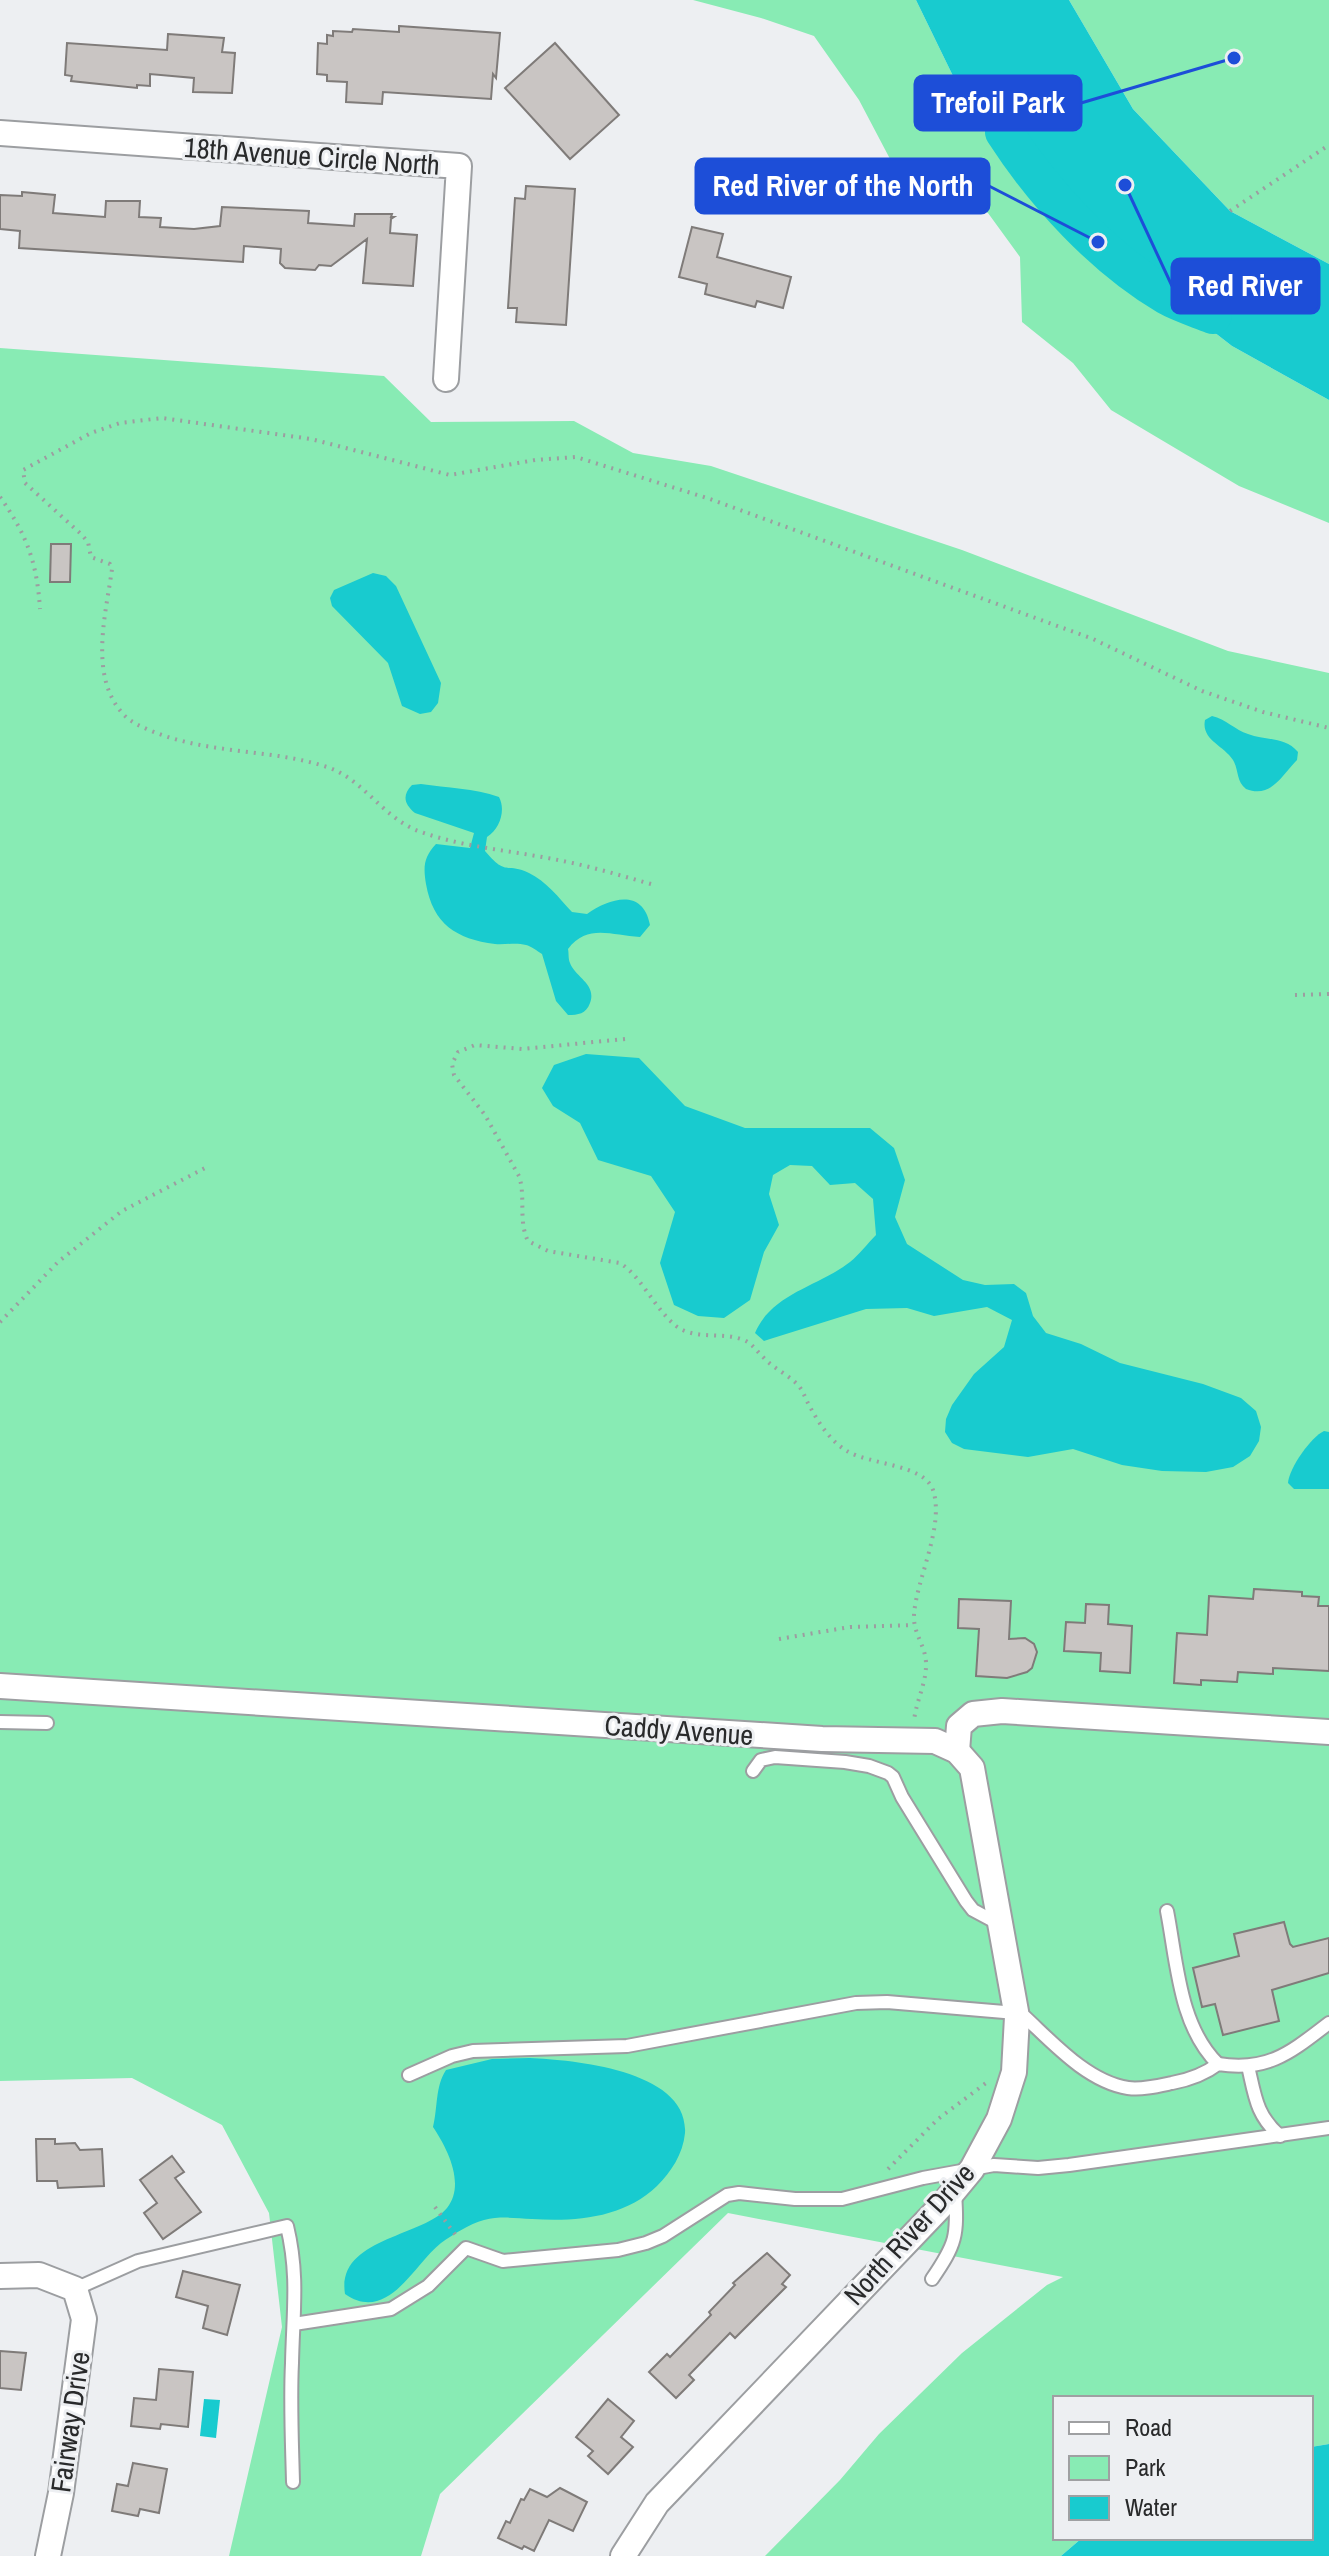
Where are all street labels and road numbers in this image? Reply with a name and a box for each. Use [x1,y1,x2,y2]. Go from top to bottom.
street label: 18th Avenue Circle North [183,128,441,184]
street label: Caddy Avenue [603,1706,755,1754]
street label: North River Drive [835,2155,983,2313]
street label: Fairway Drive [41,2349,99,2495]

